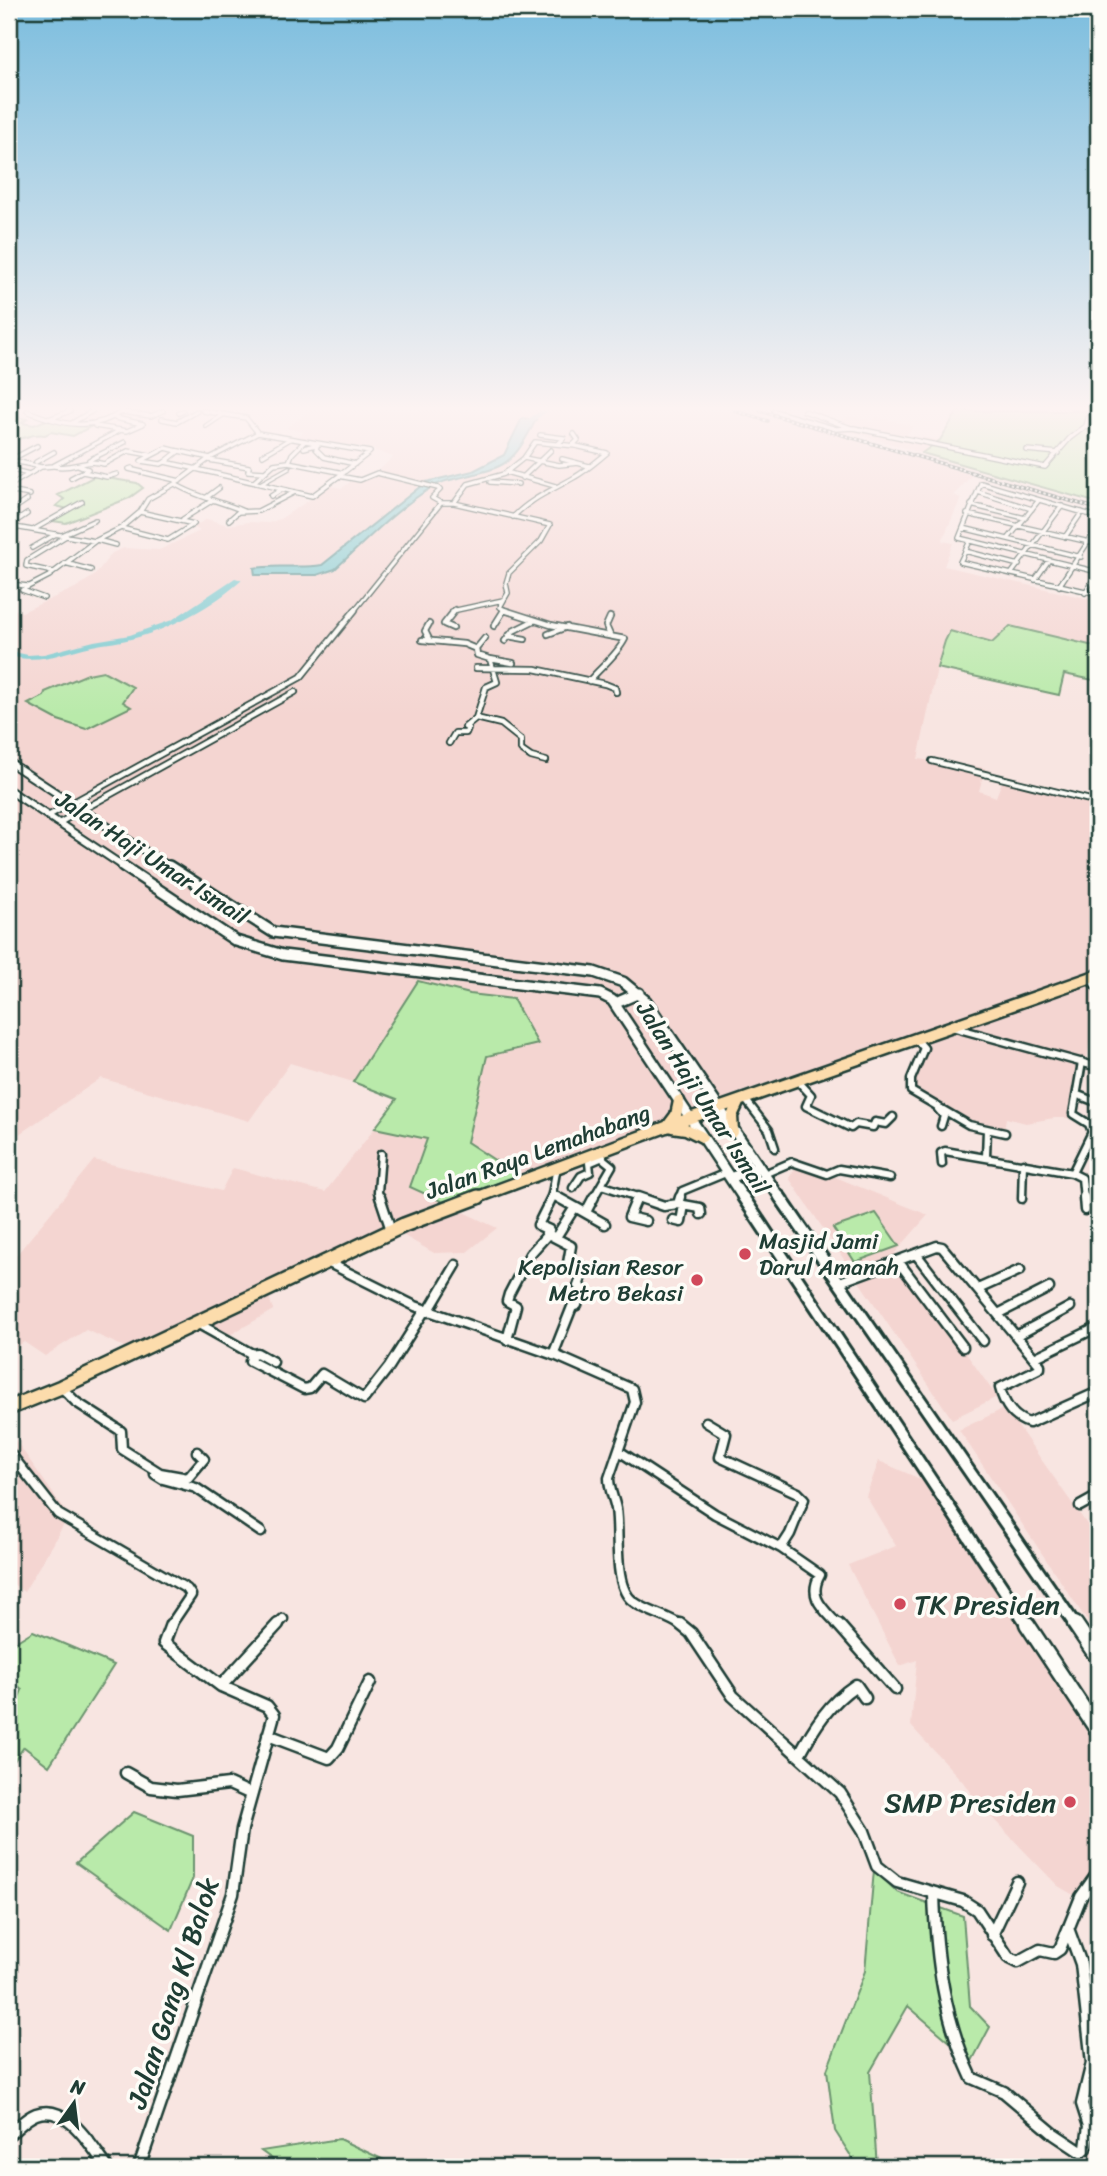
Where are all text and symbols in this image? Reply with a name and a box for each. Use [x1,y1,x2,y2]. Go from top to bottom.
street label: Jalan Haji Umar Ismail [46,779,258,936]
street label: Jalan Haji Umar Ismail [624,992,781,1204]
street label: Jalan Raya Lemahabang [419,1092,657,1212]
place label: Masjid Jami Darul Amanah [759,1221,899,1288]
marker: Masjid Jami Darul Amanah [737,1246,753,1262]
place label: Kepolisian Resor Metro Bekasi [518,1247,685,1314]
marker: Kepolisian Resor Metro Bekasi [689,1272,705,1288]
place label: TK Presiden [914,1580,1060,1629]
marker: TK Presiden [892,1596,908,1612]
place label: SMP Presiden [884,1778,1056,1827]
marker: SMP Presiden [1062,1794,1078,1810]
street label: Jalan Gang Kl Balok [112,1871,234,2116]
north arrow [38,2068,108,2138]
text: N [67,2069,89,2105]

